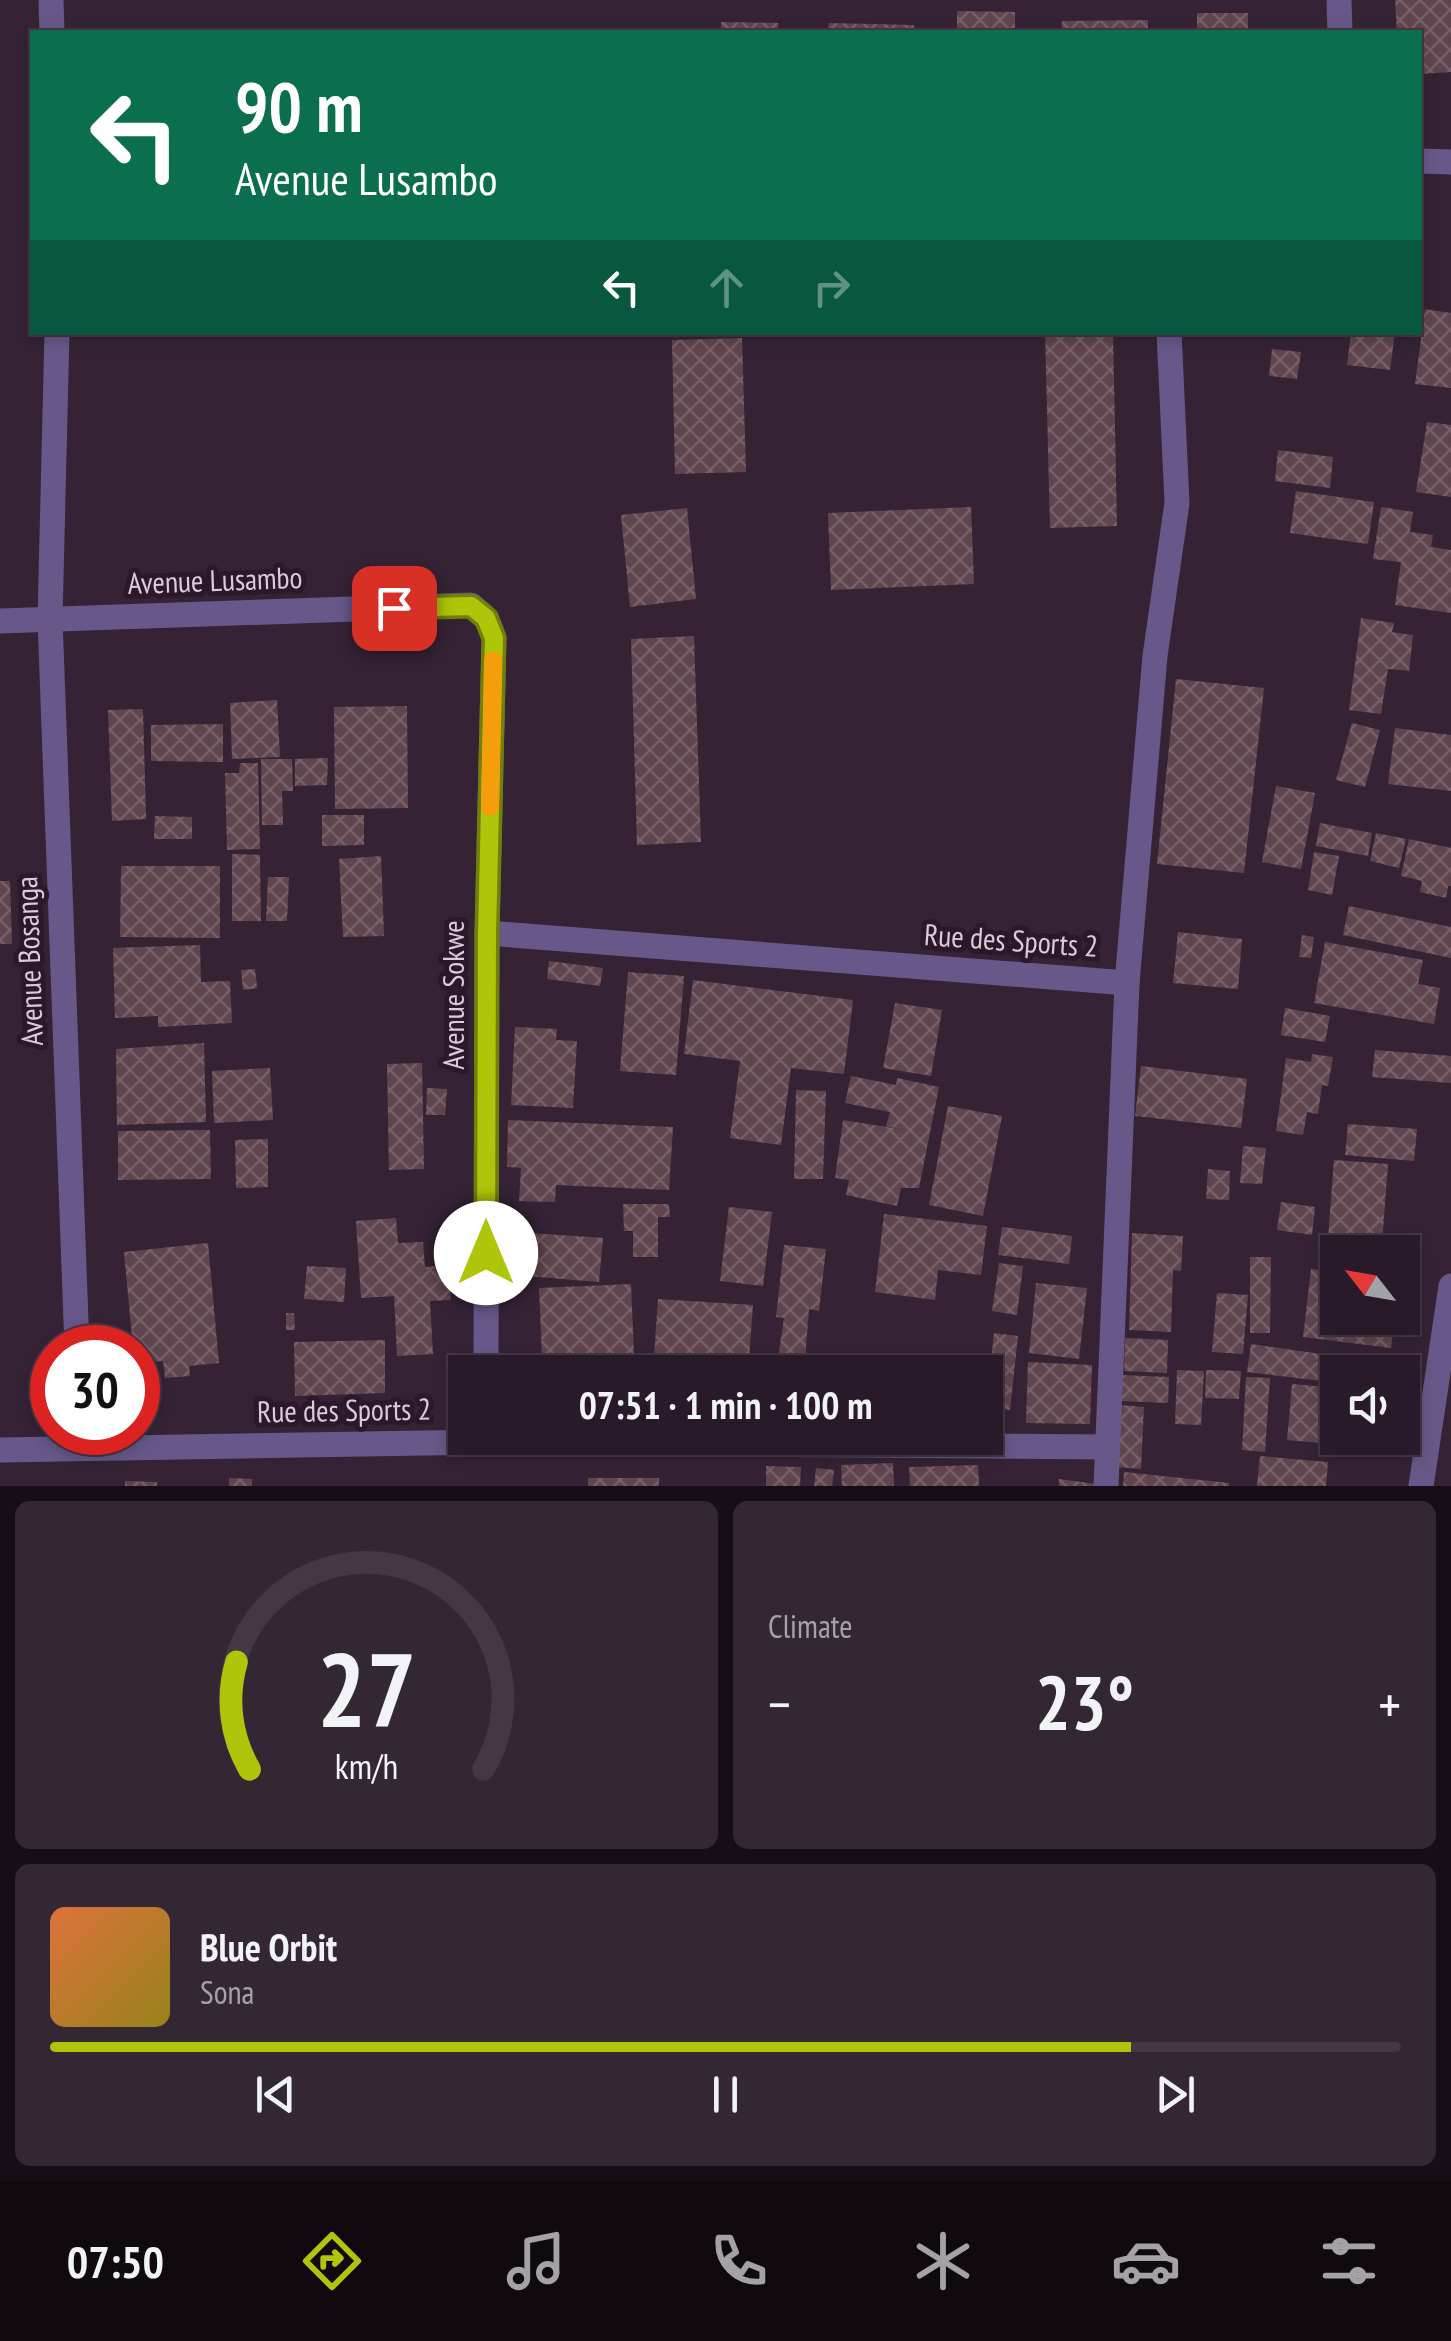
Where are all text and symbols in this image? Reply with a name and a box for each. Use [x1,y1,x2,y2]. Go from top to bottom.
text: 90 m [235,61,363,151]
icon: left [70,70,200,200]
text: Avenue Lusambo [235,149,497,207]
icon: left [594,260,649,315]
icon: ahead [699,260,754,315]
icon: right [804,260,859,315]
street label: Avenue Lusambo [127,557,303,602]
pin [352,566,437,651]
icon: arrive [367,581,422,636]
street label: Avenue Bosanga [6,876,51,1046]
street label: Rue des Sports 2 [923,914,1099,965]
street label: Avenue Sokwe [433,920,472,1070]
position arrow [434,1201,538,1305]
north arrow [1320,1235,1420,1335]
map controls [1320,1235,1420,1455]
speed limit sign: 30 [30,1325,160,1455]
button: sound [1320,1355,1420,1455]
text: 07:51 · 1 min · 100 m [579,1380,872,1429]
street label: Rue des Sports 2 [257,1388,431,1431]
text: Climate [768,1605,852,1647]
text: 27 [317,1621,416,1756]
text: 23° [1035,1654,1134,1751]
text: − [768,1668,791,1739]
text: + [1378,1668,1401,1739]
text: km/h [335,1743,398,1789]
text: Blue Orbit [200,1922,337,1971]
text: Sona [200,1971,254,2013]
icon: previous [248,2067,303,2122]
icon: pause [698,2067,753,2122]
icon: next [1148,2067,1203,2122]
icon: directions [297,2226,367,2296]
icon: music [501,2226,571,2296]
icon: phone [704,2226,774,2296]
icon: climate [908,2226,978,2296]
icon: car [1111,2226,1181,2296]
icon: filters [1314,2226,1384,2296]
text: 07:50 [67,2232,164,2290]

